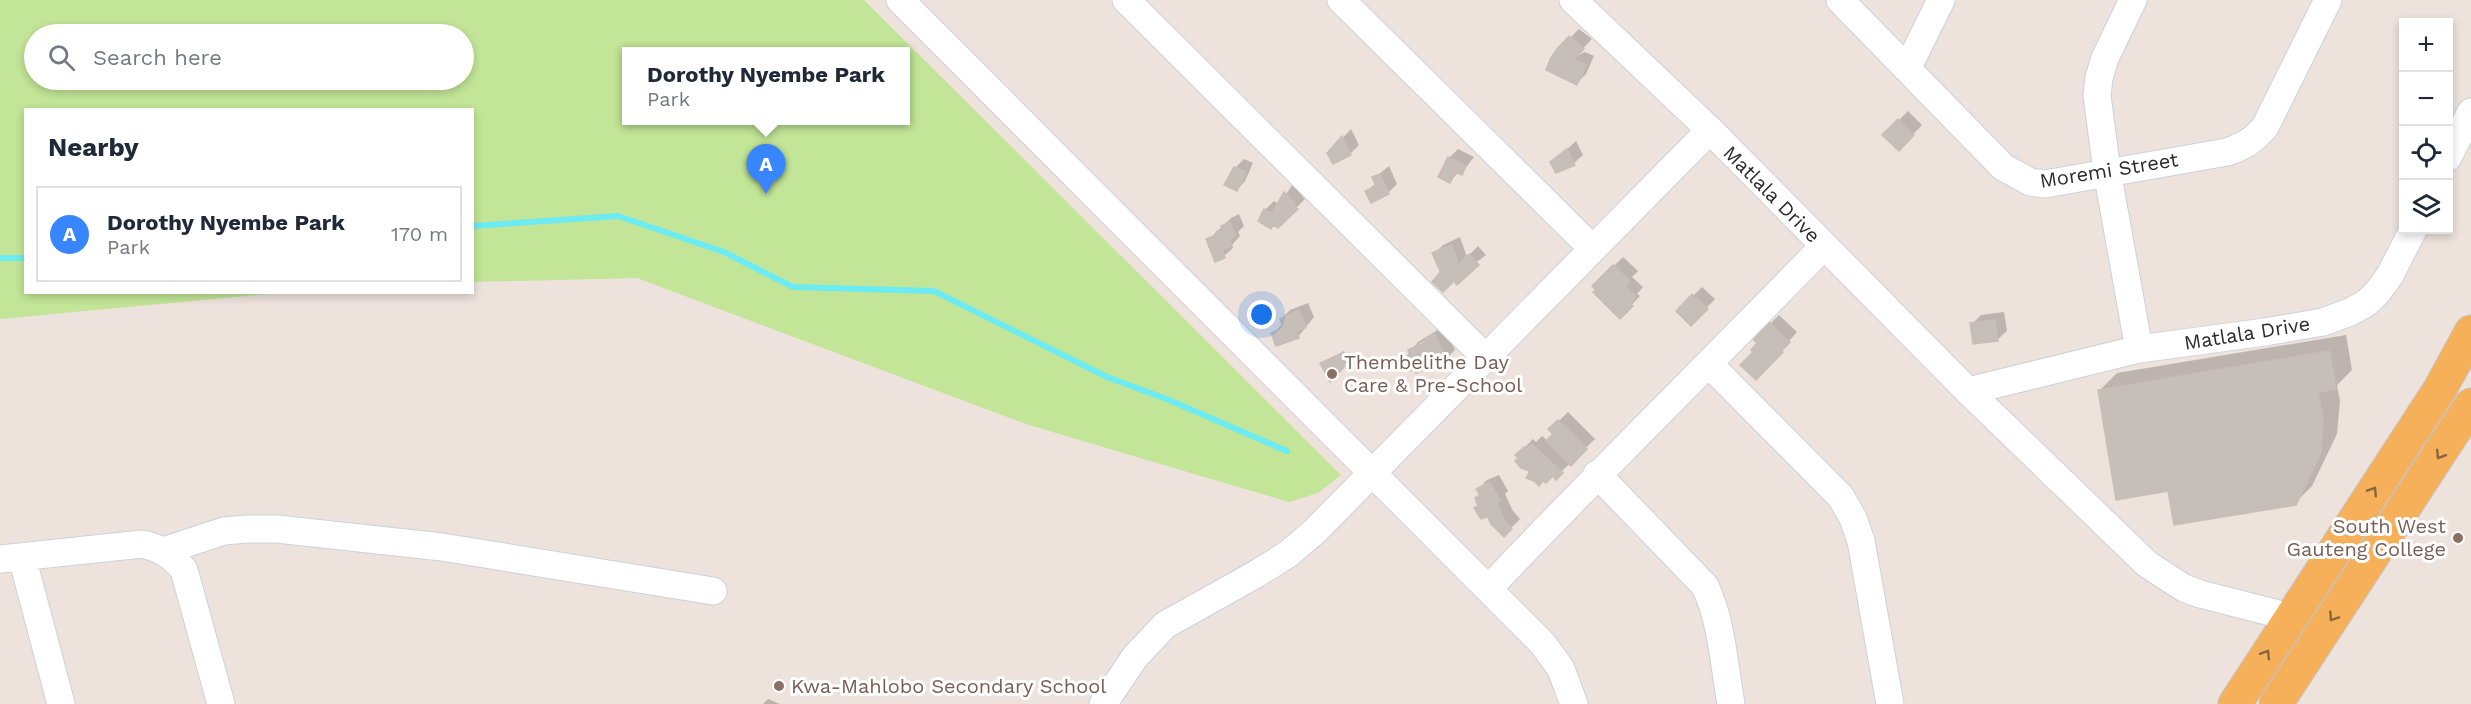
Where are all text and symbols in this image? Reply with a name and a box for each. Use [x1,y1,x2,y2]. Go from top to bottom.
map controls [2399,18,2453,234]
button: + [2399,18,2453,72]
search box [24,24,474,90]
icon: search [45,41,78,74]
text: Search here [93,45,222,70]
popup [622,47,910,125]
text: Dorothy Nyembe Park [647,62,885,87]
button: − [2399,72,2453,126]
text: Park [647,87,690,111]
button: locate [2399,126,2453,180]
text: Nearby [48,132,139,162]
street label: Matlala Drive [1719,141,1825,247]
pin: A [746,144,786,194]
street label: Moremi Street [2038,147,2180,193]
button: layers [2399,180,2453,234]
text: Dorothy Nyembe Park [107,210,345,235]
text: A [63,222,76,246]
text: 170 m [391,222,448,246]
text: Park [107,235,150,259]
your location [1247,300,1276,329]
street label: Matlala Drive [2182,311,2312,355]
place label: Thembelithe Day Care & Pre-School [1344,350,1522,397]
marker: Thembelithe Day Care & Pre-School [1325,367,1339,381]
one-way arrow [2436,448,2447,459]
one-way arrow [2365,487,2377,497]
place label: South West Gauteng College [2286,514,2447,561]
marker: South West Gauteng College [2451,531,2465,545]
one-way arrow [2329,611,2340,622]
one-way arrow [2259,650,2271,660]
place label: Kwa-Mahlobo Secondary School [791,674,1106,698]
marker: Kwa-Mahlobo Secondary School [772,679,786,693]

